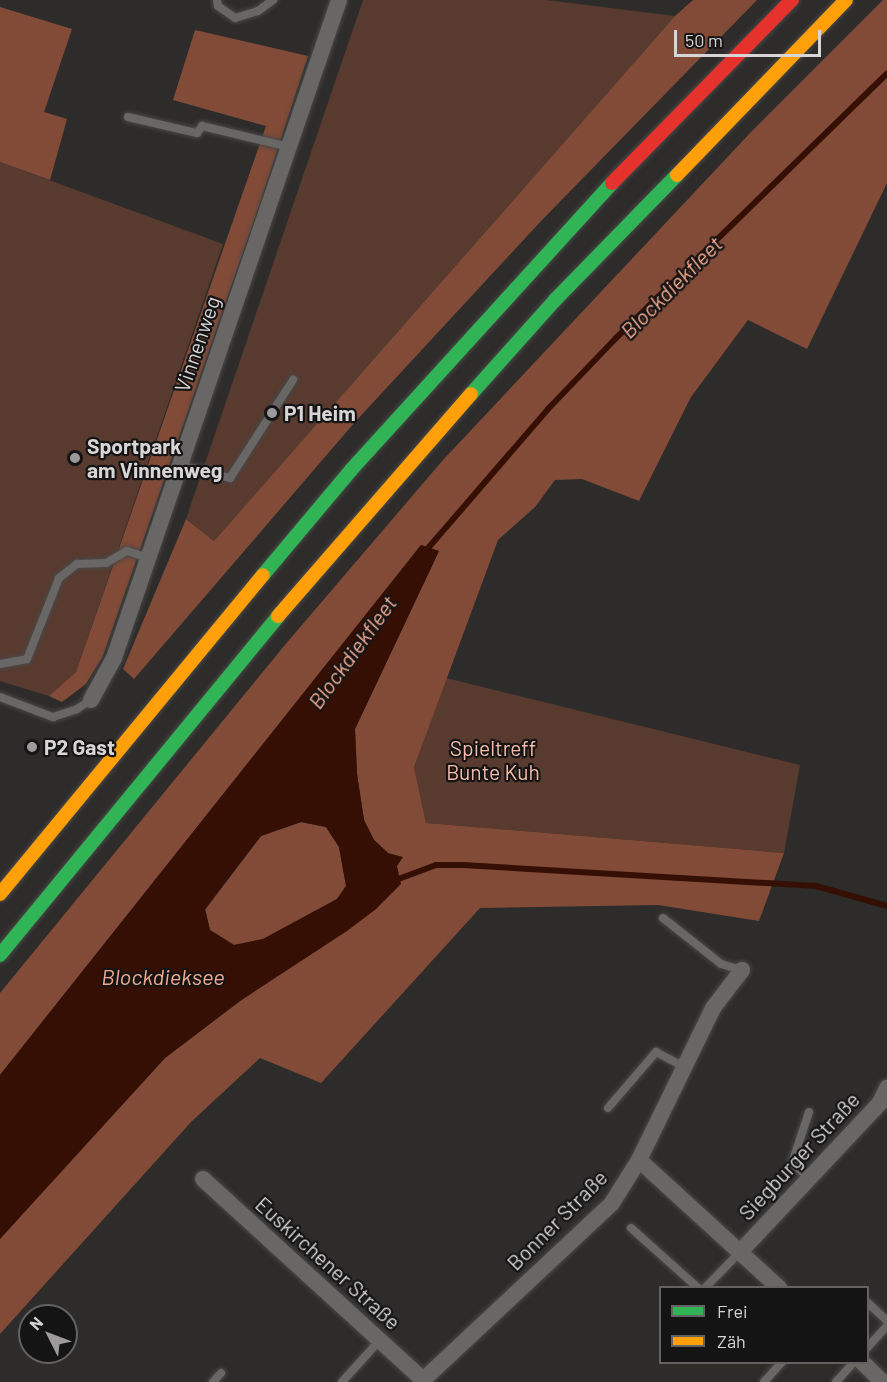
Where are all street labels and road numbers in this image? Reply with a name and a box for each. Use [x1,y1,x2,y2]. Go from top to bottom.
street label: Vinnenweg [169,293,225,395]
street label: Siegburger Straße [733,1087,865,1225]
street label: Bonner Straße [502,1165,612,1275]
street label: Euskirchener Straße [250,1191,406,1335]

